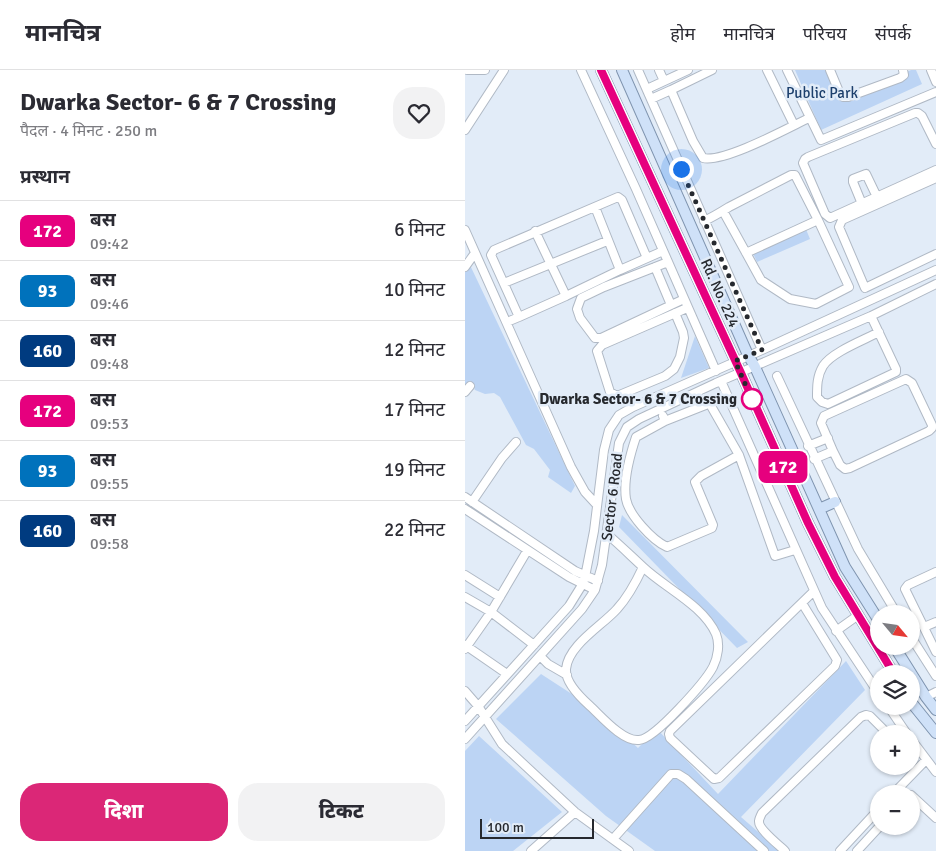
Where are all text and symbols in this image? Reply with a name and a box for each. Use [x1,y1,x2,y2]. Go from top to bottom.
text: मानचित्र [25,18,101,48]
text: होम [670,23,695,45]
text: मानचित्र [723,23,775,45]
text: परिचय [803,23,847,45]
text: संपर्क [875,23,911,45]
park label: Public Park [786,84,858,102]
text: Dwarka Sector- 6 & 7 Crossing [20,87,336,117]
button: heart [393,87,445,139]
text: पैदल · 4 मिनट · 250 m [20,121,157,141]
your location [669,157,694,182]
text: प्रस्थान [20,165,70,189]
text: बस [90,208,116,232]
text: 6 मिनट [394,218,445,242]
text: 172 [33,220,62,242]
text: 09:42 [90,234,129,254]
street label: Rd. No. 224 [697,256,743,330]
text: बस [90,268,116,292]
text: 10 मिनट [384,278,445,302]
text: 93 [38,280,57,302]
text: 09:46 [90,294,129,314]
text: बस [90,328,116,352]
text: 12 मिनट [384,338,445,362]
text: 160 [33,340,62,362]
text: 09:48 [90,354,129,374]
text: बस [90,388,116,412]
marker: Dwarka Sector- 6 & 7 Crossing [741,388,763,410]
place label: Dwarka Sector- 6 & 7 Crossing [539,390,737,408]
text: 17 मिनट [384,398,445,422]
text: 172 [33,400,62,422]
text: 09:53 [90,414,129,434]
text: बस [90,448,116,472]
line badge: 172 [754,451,812,483]
street label: Sector 6 Road [598,452,626,542]
text: 172 [768,456,798,478]
text: 19 मिनट [384,458,445,482]
text: 93 [38,460,57,482]
text: 09:55 [90,474,129,494]
text: बस [90,508,116,532]
text: 22 मिनट [384,518,445,542]
text: 160 [33,520,62,542]
text: 09:58 [90,534,129,554]
north arrow [870,605,920,655]
map controls [870,605,920,835]
button: layers [870,665,920,715]
button: + [870,725,920,775]
button: दिशा [20,783,228,841]
button: टिकट [238,783,445,841]
button: − [870,785,920,835]
scale bar [480,816,594,839]
text: 100 m [487,819,524,836]

